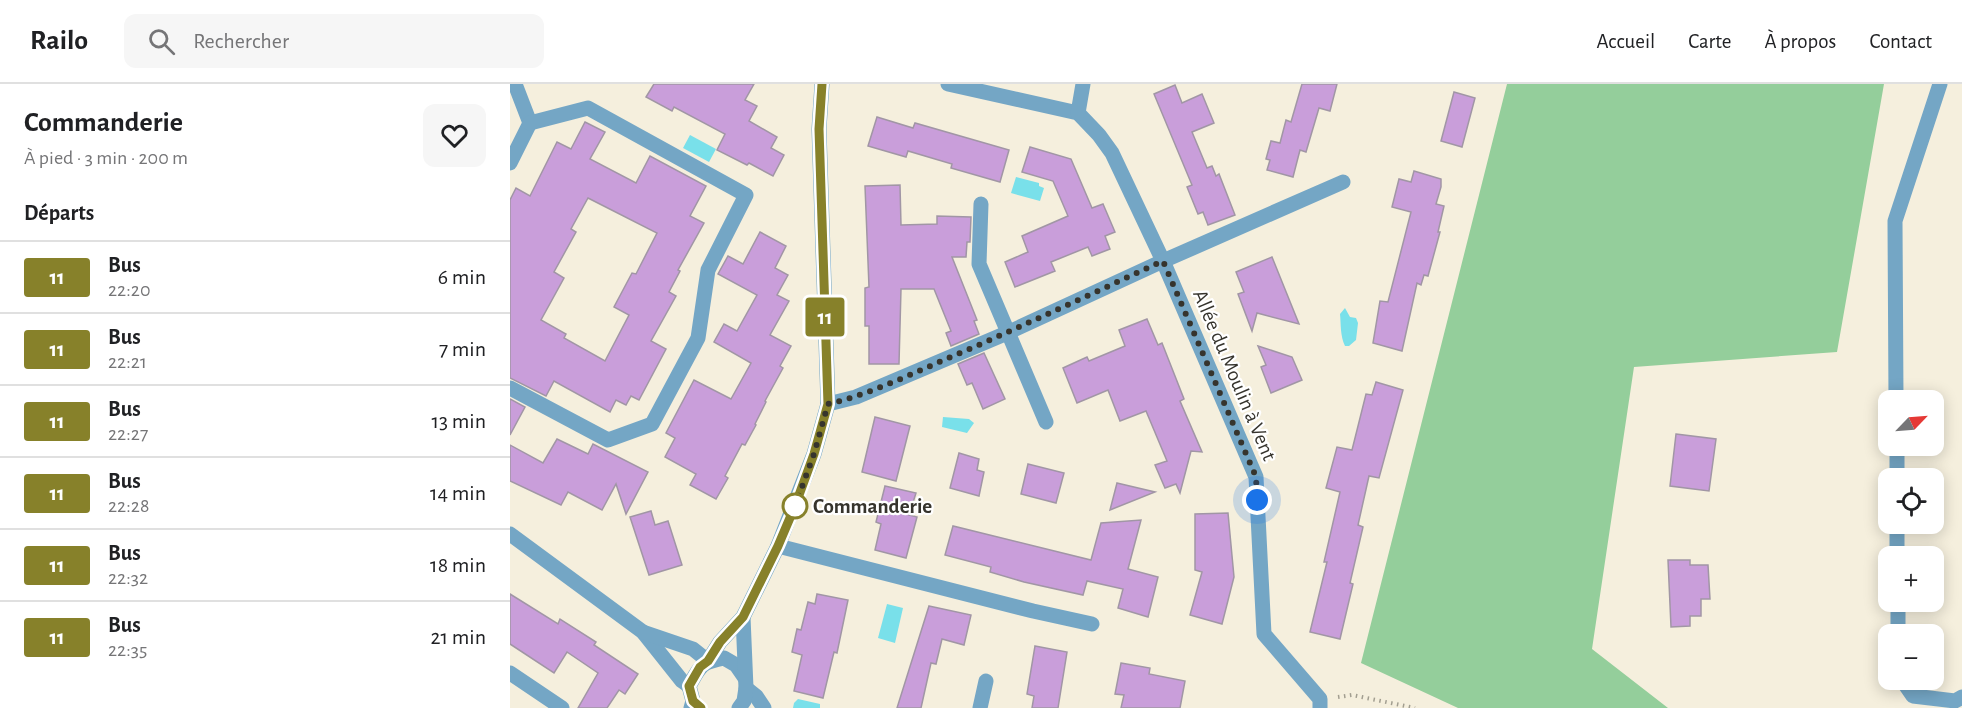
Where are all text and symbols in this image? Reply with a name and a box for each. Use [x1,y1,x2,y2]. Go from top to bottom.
search box [124,14,544,68]
icon: search [145,25,178,58]
text: Railo [30,27,88,55]
text: Rechercher [193,30,289,52]
text: Accueil [1597,31,1655,52]
text: Carte [1688,31,1731,52]
text: À propos [1764,31,1836,52]
text: Contact [1869,31,1932,52]
button: heart [423,104,486,167]
text: Commanderie [24,109,183,137]
text: À pied · 3 min · 200 m [24,148,188,168]
text: Départs [24,202,94,224]
text: Bus [108,254,141,276]
text: 6 min [438,266,486,288]
text: 11 [49,267,65,288]
text: 22:20 [108,280,150,300]
street label: Allée du Moulin à Vent [1189,287,1280,464]
line badge: 11 [798,298,852,336]
text: 11 [817,307,833,328]
text: Bus [108,326,141,348]
text: 7 min [439,338,486,360]
text: 11 [49,339,65,360]
text: 22:21 [108,352,147,372]
north arrow [1878,390,1944,456]
map controls [1878,390,1944,690]
text: Bus [108,398,141,420]
text: 13 min [431,410,486,432]
text: 11 [49,411,65,432]
text: 22:27 [108,424,148,444]
button: locate [1878,468,1944,534]
text: Bus [108,470,141,492]
text: 14 min [430,482,486,504]
text: 11 [49,483,65,504]
your location [1242,485,1272,515]
marker: Commanderie [782,493,808,519]
text: 22:28 [108,496,149,516]
place label: Commanderie [813,496,932,517]
text: Bus [108,542,141,564]
button: + [1878,546,1944,612]
text: 18 min [430,554,486,576]
text: 11 [49,555,65,576]
text: 22:32 [108,568,148,588]
text: Bus [108,614,141,636]
button: − [1878,624,1944,690]
text: 21 min [431,626,486,648]
text: 11 [49,627,65,648]
text: 22:35 [108,640,147,660]

